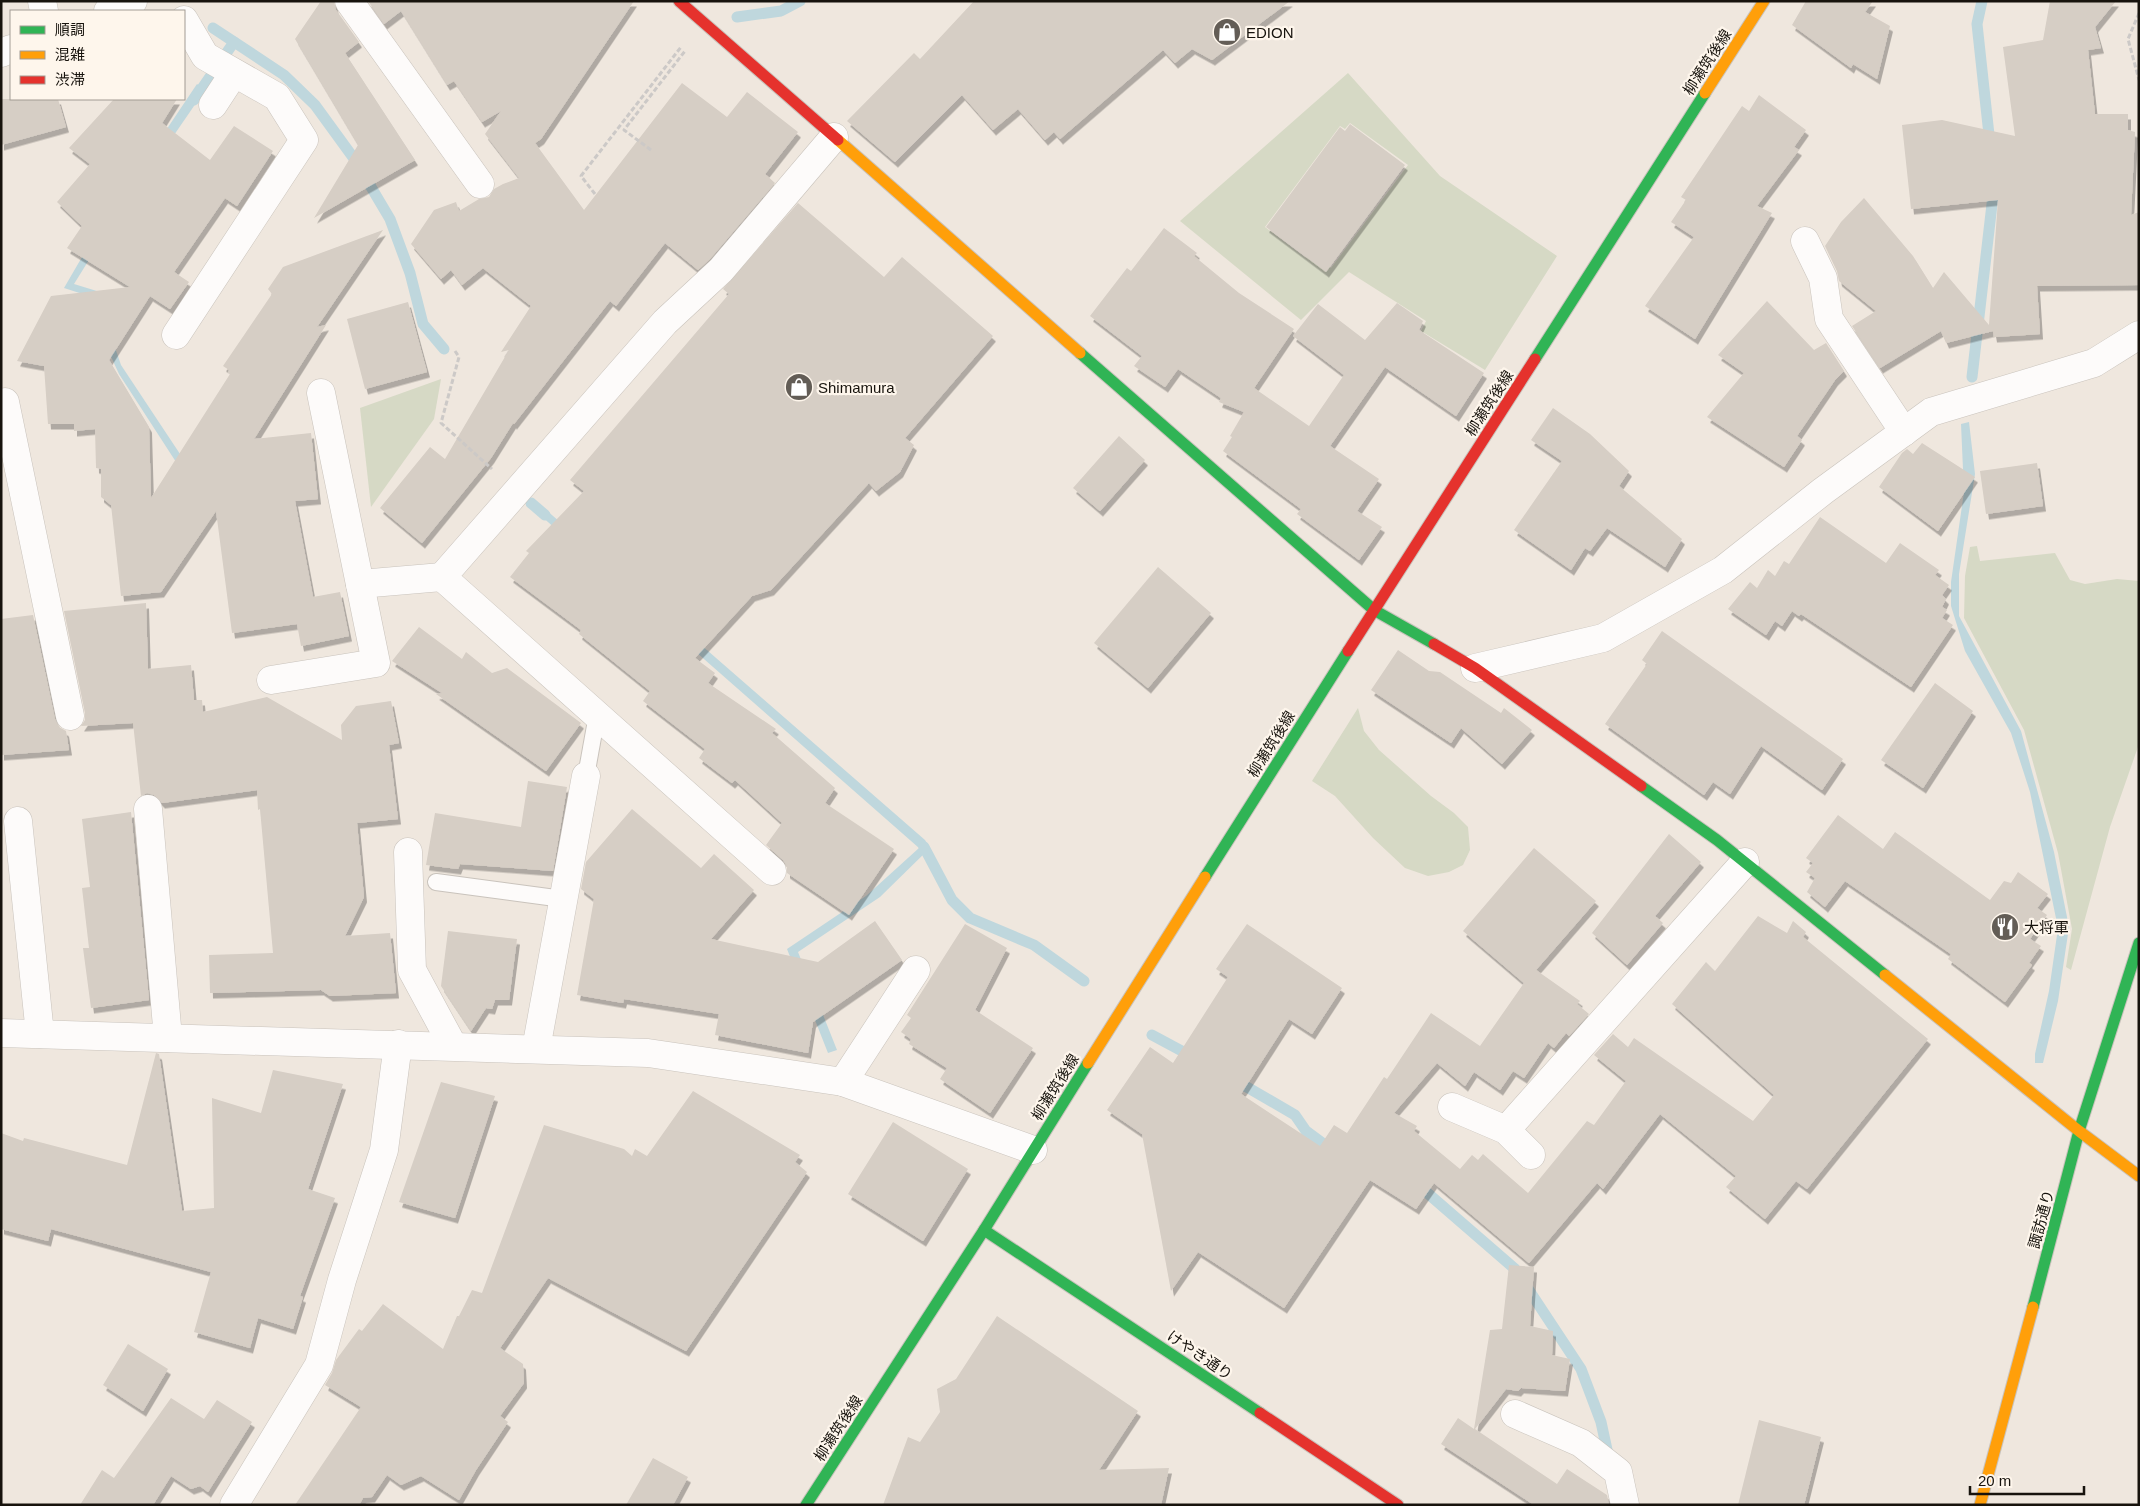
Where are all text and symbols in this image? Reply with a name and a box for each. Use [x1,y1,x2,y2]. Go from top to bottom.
legend [10,10,185,100]
shop icon: EDION [1212,17,1242,47]
text: 順調 [55,21,85,38]
place label: EDION [1246,24,1294,41]
street label: 柳瀬筑後線 [1679,26,1735,98]
text: 混雑 [55,46,85,63]
text: 渋滞 [55,71,85,88]
street label: 柳瀬筑後線 [1461,367,1517,439]
shop icon: Shimamura [784,372,814,402]
place label: Shimamura [818,379,895,396]
street label: 柳瀬筑後線 [1244,708,1298,780]
restaurant icon: 大将軍 [1990,912,2020,942]
place label: 大将軍 [2024,919,2069,936]
street label: 柳瀬筑後線 [1028,1051,1082,1123]
street label: 諏訪通り [2025,1188,2057,1250]
street label: けやき通り [1164,1327,1236,1383]
street label: 柳瀬筑後線 [810,1392,866,1464]
scale bar [1970,1464,2084,1496]
text: 20 m [1978,1472,2011,1489]

